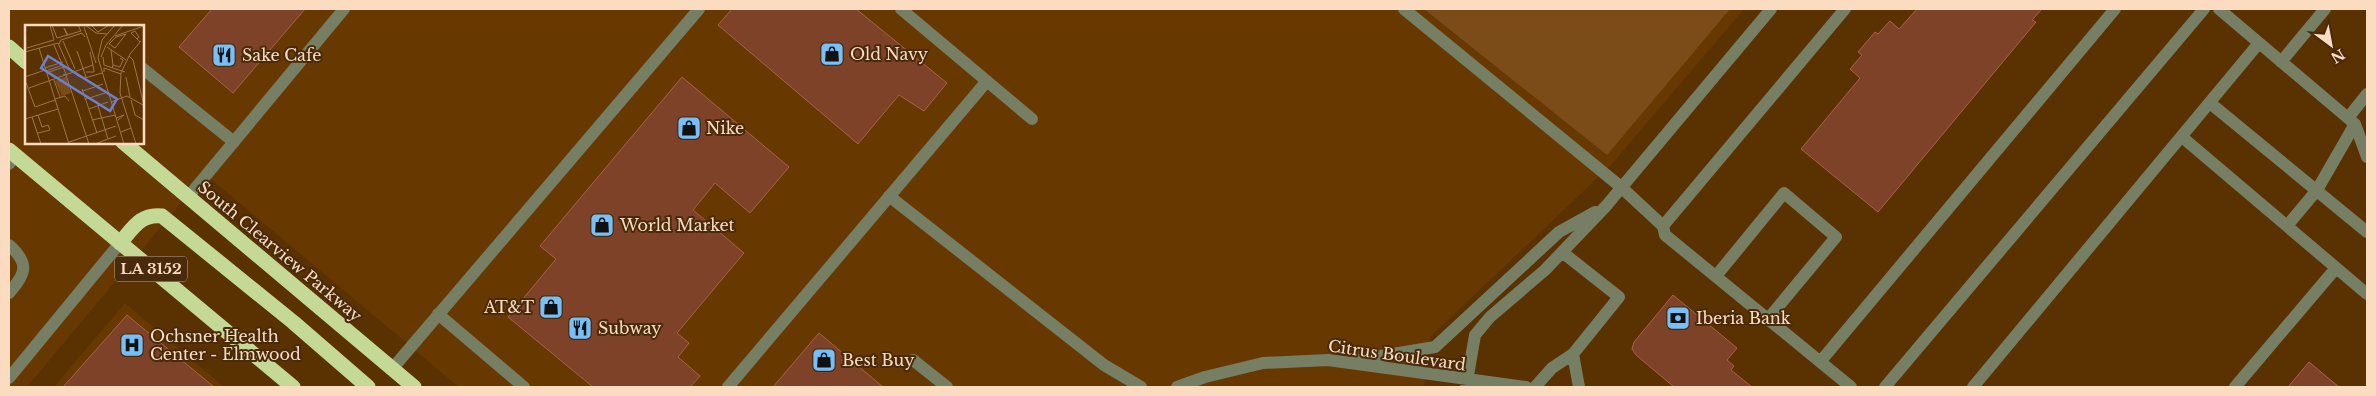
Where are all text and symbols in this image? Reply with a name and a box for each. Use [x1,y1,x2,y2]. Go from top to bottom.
north arrow [2306,20,2356,70]
inset map [25,25,144,144]
shop icon: Old Navy [819,41,845,67]
restaurant icon: Sake Cafe [211,42,237,68]
place label: Old Navy [850,44,929,64]
place label: Sake Cafe [242,45,322,65]
text: N [2328,45,2348,67]
shop icon: Nike [676,115,702,141]
place label: Nike [706,118,744,138]
street label: South Clearview Parkway [194,176,367,326]
shop icon: World Market [589,212,615,238]
place label: World Market [619,215,735,235]
road number: LA 3152 [115,256,187,282]
shop icon: AT&T [538,294,564,320]
place label: AT&T [483,297,534,317]
bank icon: Iberia Bank [1665,305,1691,331]
place label: Iberia Bank [1696,308,1791,328]
restaurant icon: Subway [567,315,593,341]
place label: Subway [598,318,662,338]
place label: Ochsner Health Center - Elmwood [150,326,301,364]
hospital icon: Ochsner Health Center - Elmwood [119,332,145,358]
street label: Citrus Boulevard [1327,335,1467,375]
shop icon: Best Buy [811,347,837,373]
place label: Best Buy [842,350,915,370]

